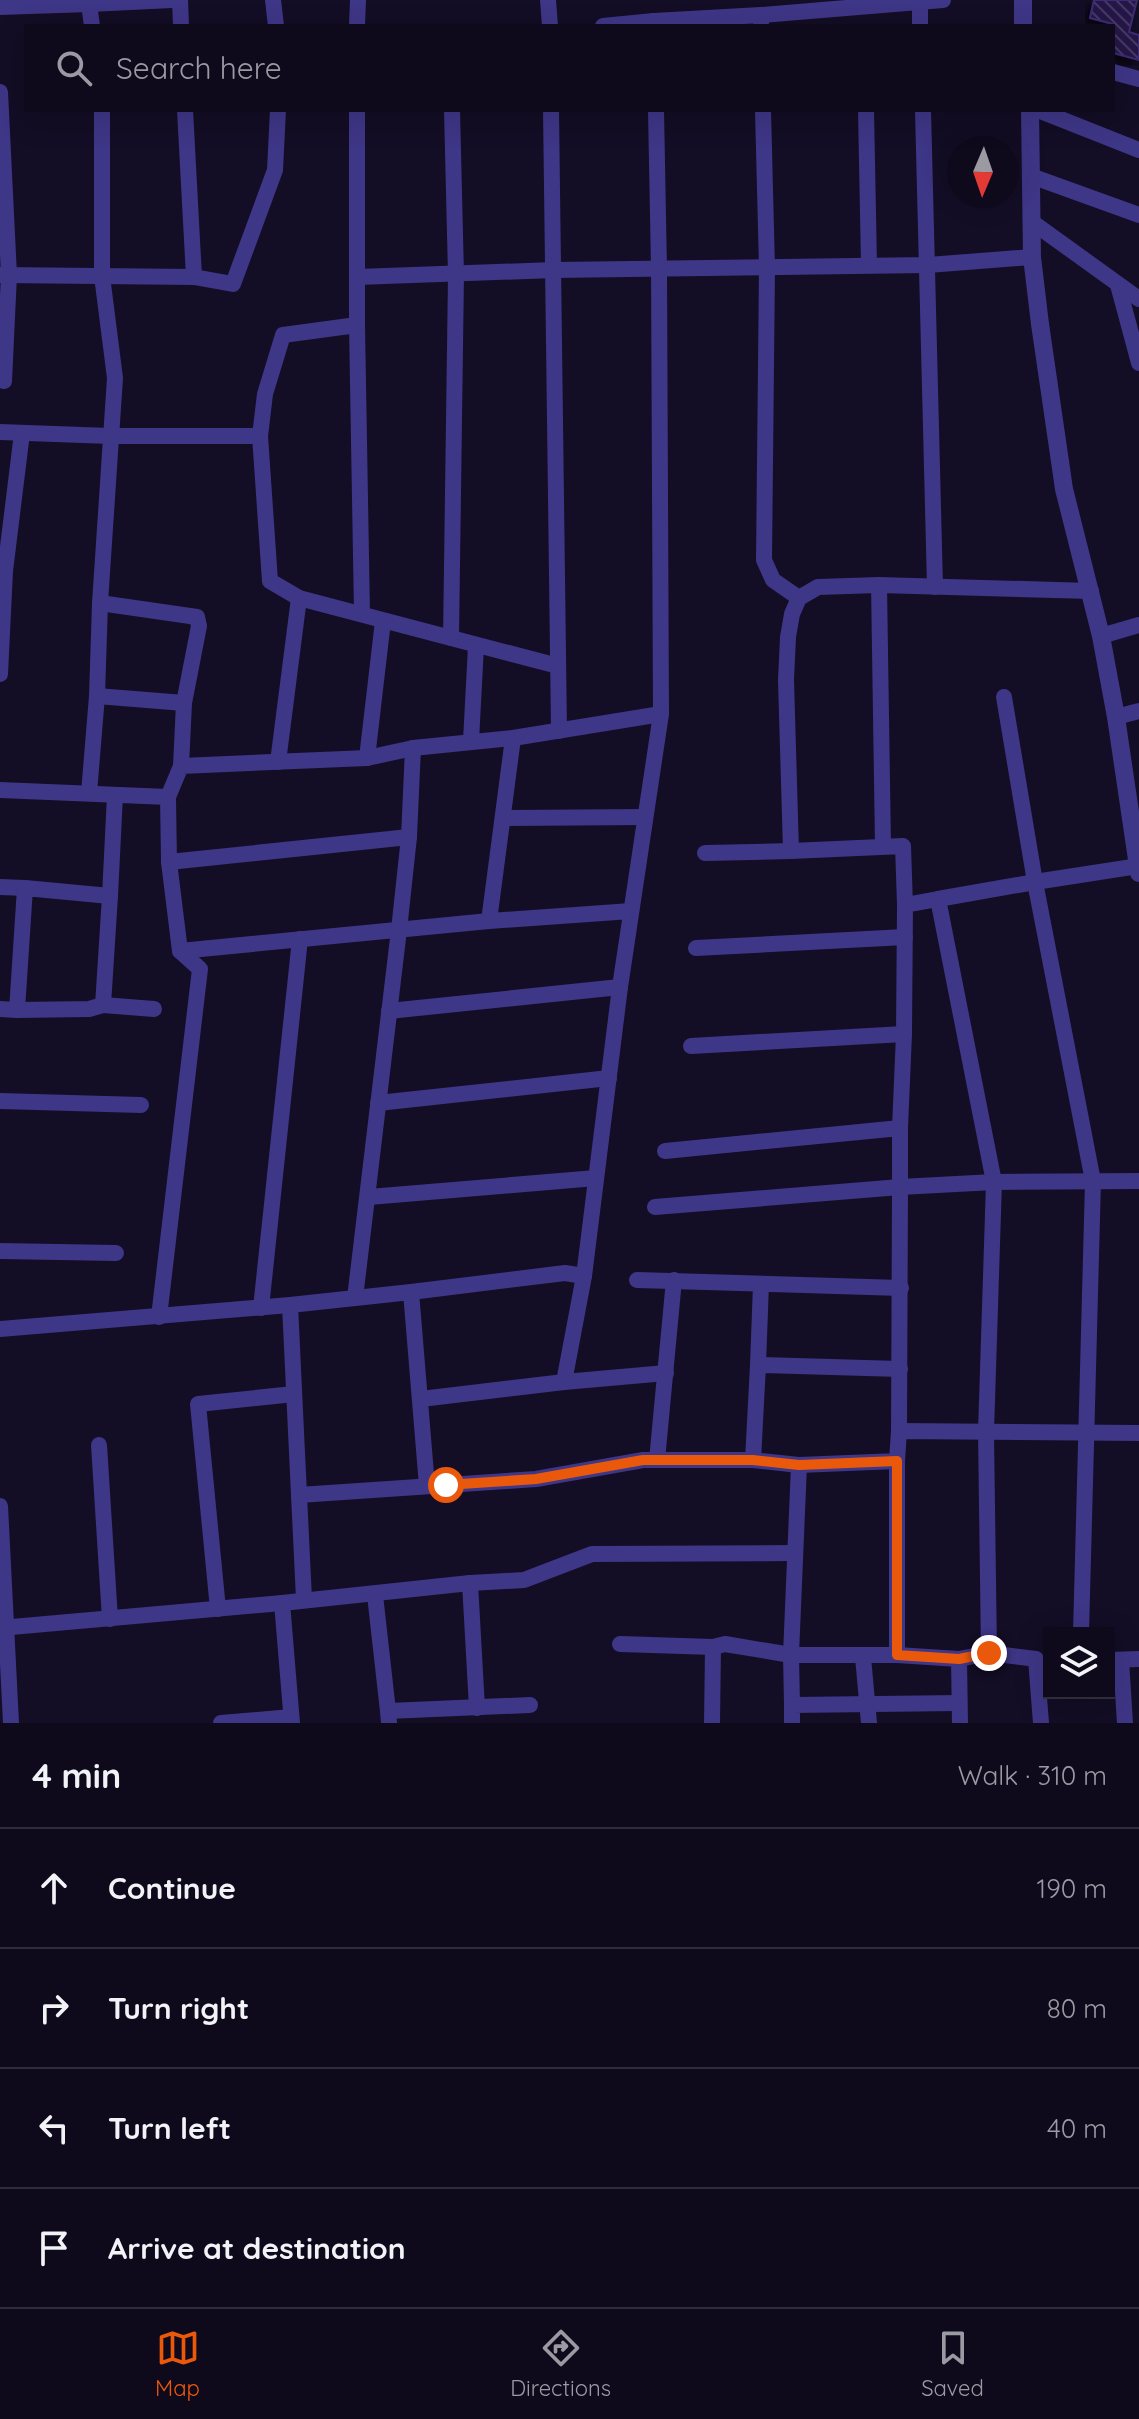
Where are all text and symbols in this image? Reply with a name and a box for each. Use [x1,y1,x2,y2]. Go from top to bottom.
search box [24,24,1115,112]
icon: search [52,46,96,90]
text: Search here [116,49,282,87]
north arrow [947,136,1019,208]
route start [428,1467,464,1503]
map controls [1043,1627,1115,1699]
button: layers [1043,1627,1115,1699]
route end [971,1635,1007,1671]
text: 4 min [32,1754,121,1797]
text: Walk · 310 m [958,1759,1107,1792]
icon: ahead [32,1866,76,1910]
text: Continue [108,1869,236,1907]
text: 190 m [1037,1872,1107,1905]
icon: right [32,1986,76,2030]
text: Turn right [108,1989,249,2027]
text: 80 m [1047,1992,1107,2025]
icon: left [32,2106,76,2150]
text: Turn left [108,2109,231,2147]
text: 40 m [1047,2112,1107,2145]
icon: arrive [32,2226,76,2270]
text: Arrive at destination [108,2229,406,2267]
tab: Map [155,2326,200,2402]
tab: Directions [510,2326,611,2402]
tab: Saved [921,2326,984,2402]

